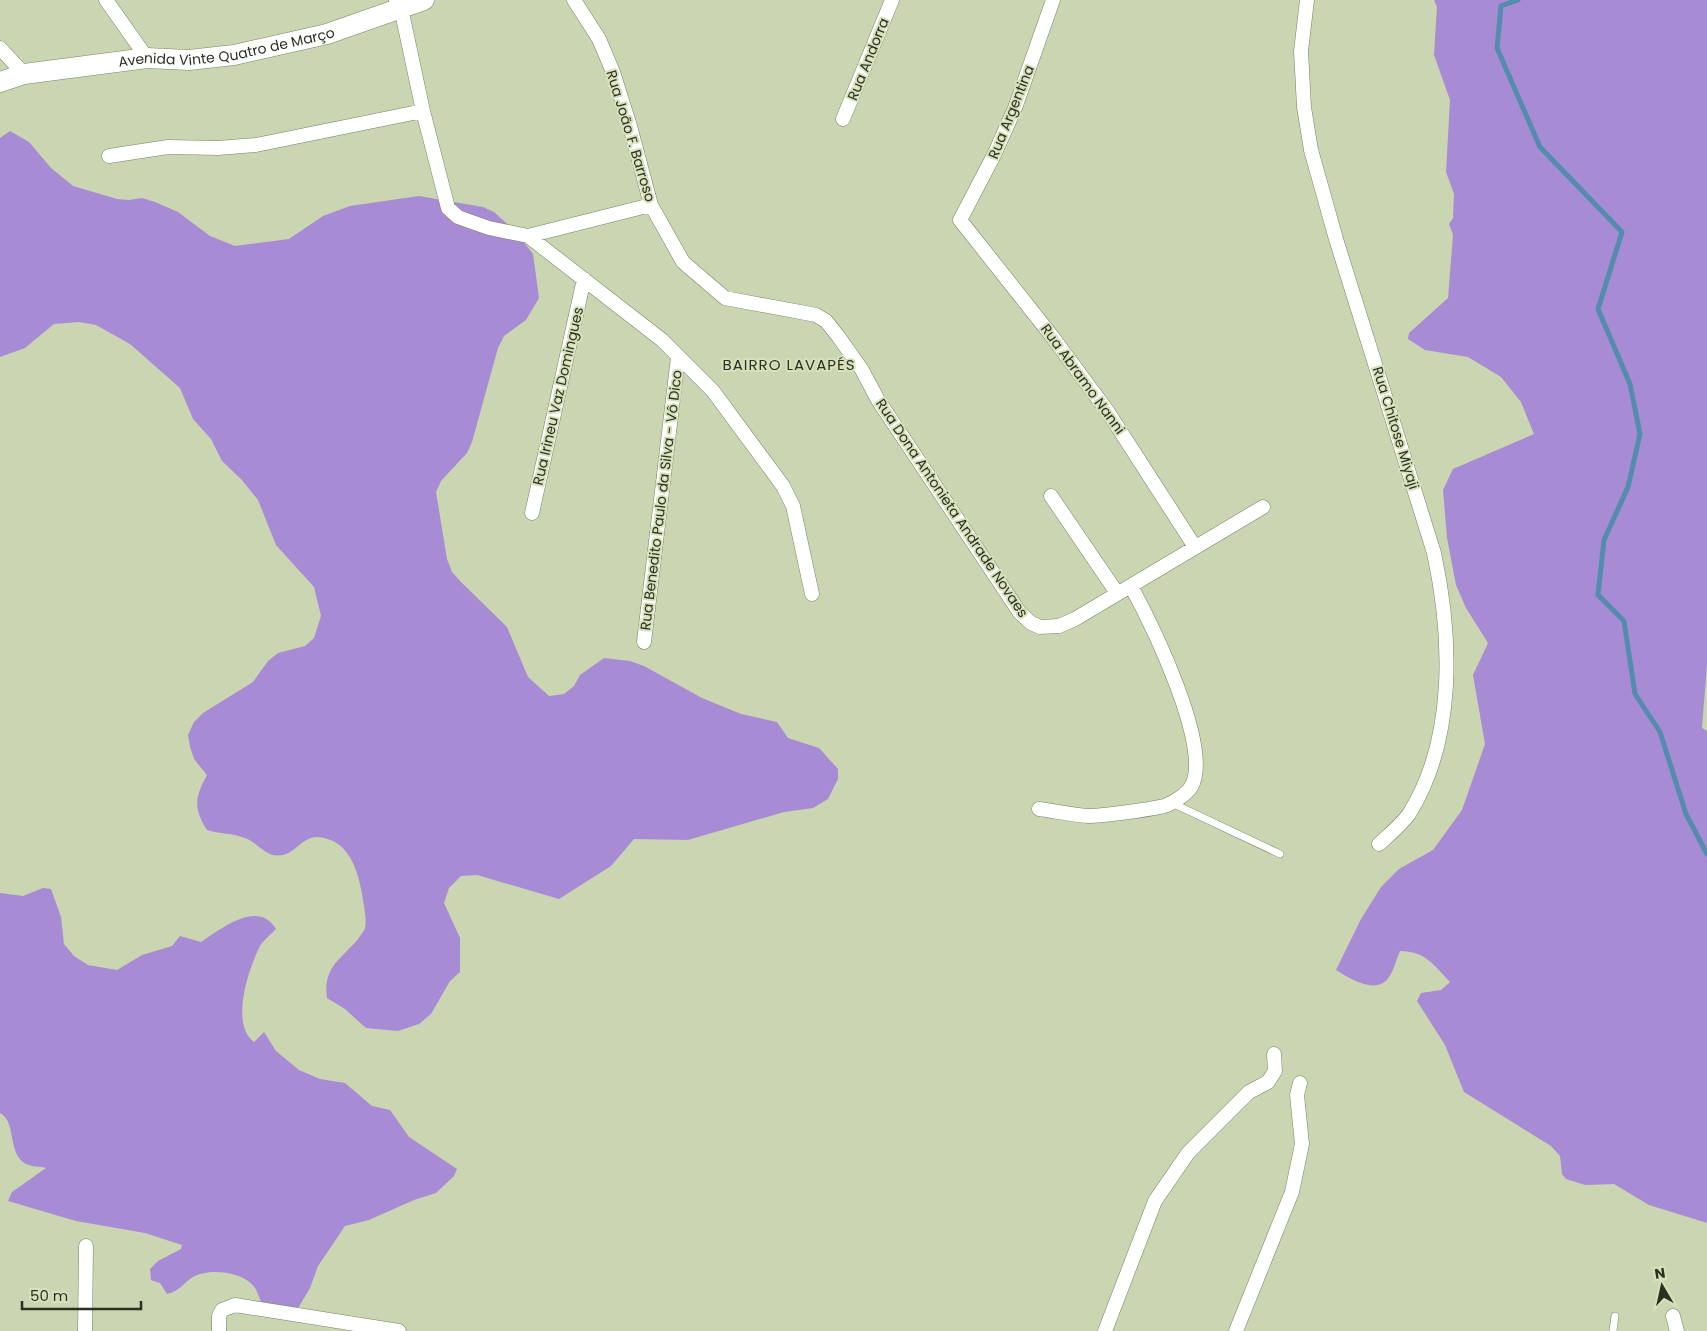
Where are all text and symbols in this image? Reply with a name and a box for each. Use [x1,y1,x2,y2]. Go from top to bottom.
street label: Rua Andorra [842,15,894,103]
street label: Avenida Vinte Quatro de Março [117,22,338,72]
street label: Rua Argentina [983,62,1039,162]
street label: Rua João F. Barroso [601,68,661,204]
street label: Rua Irineu Vaz Domingues [528,305,588,487]
street label: Rua Abramo Nanni [1036,320,1130,438]
district label: BAIRRO LAVAPÉS [722,354,856,375]
street label: Rua Chitose Miyaji [1368,364,1424,492]
street label: Rua Benedito Paulo da Silva - Vô Dico [635,369,687,631]
street label: Rua Dona Antonieta Andrade Novaes [871,395,1033,621]
north arrow [1637,1261,1687,1311]
text: N [1653,1262,1667,1284]
scale bar [22,1278,141,1310]
text: 50 m [30,1285,68,1306]

